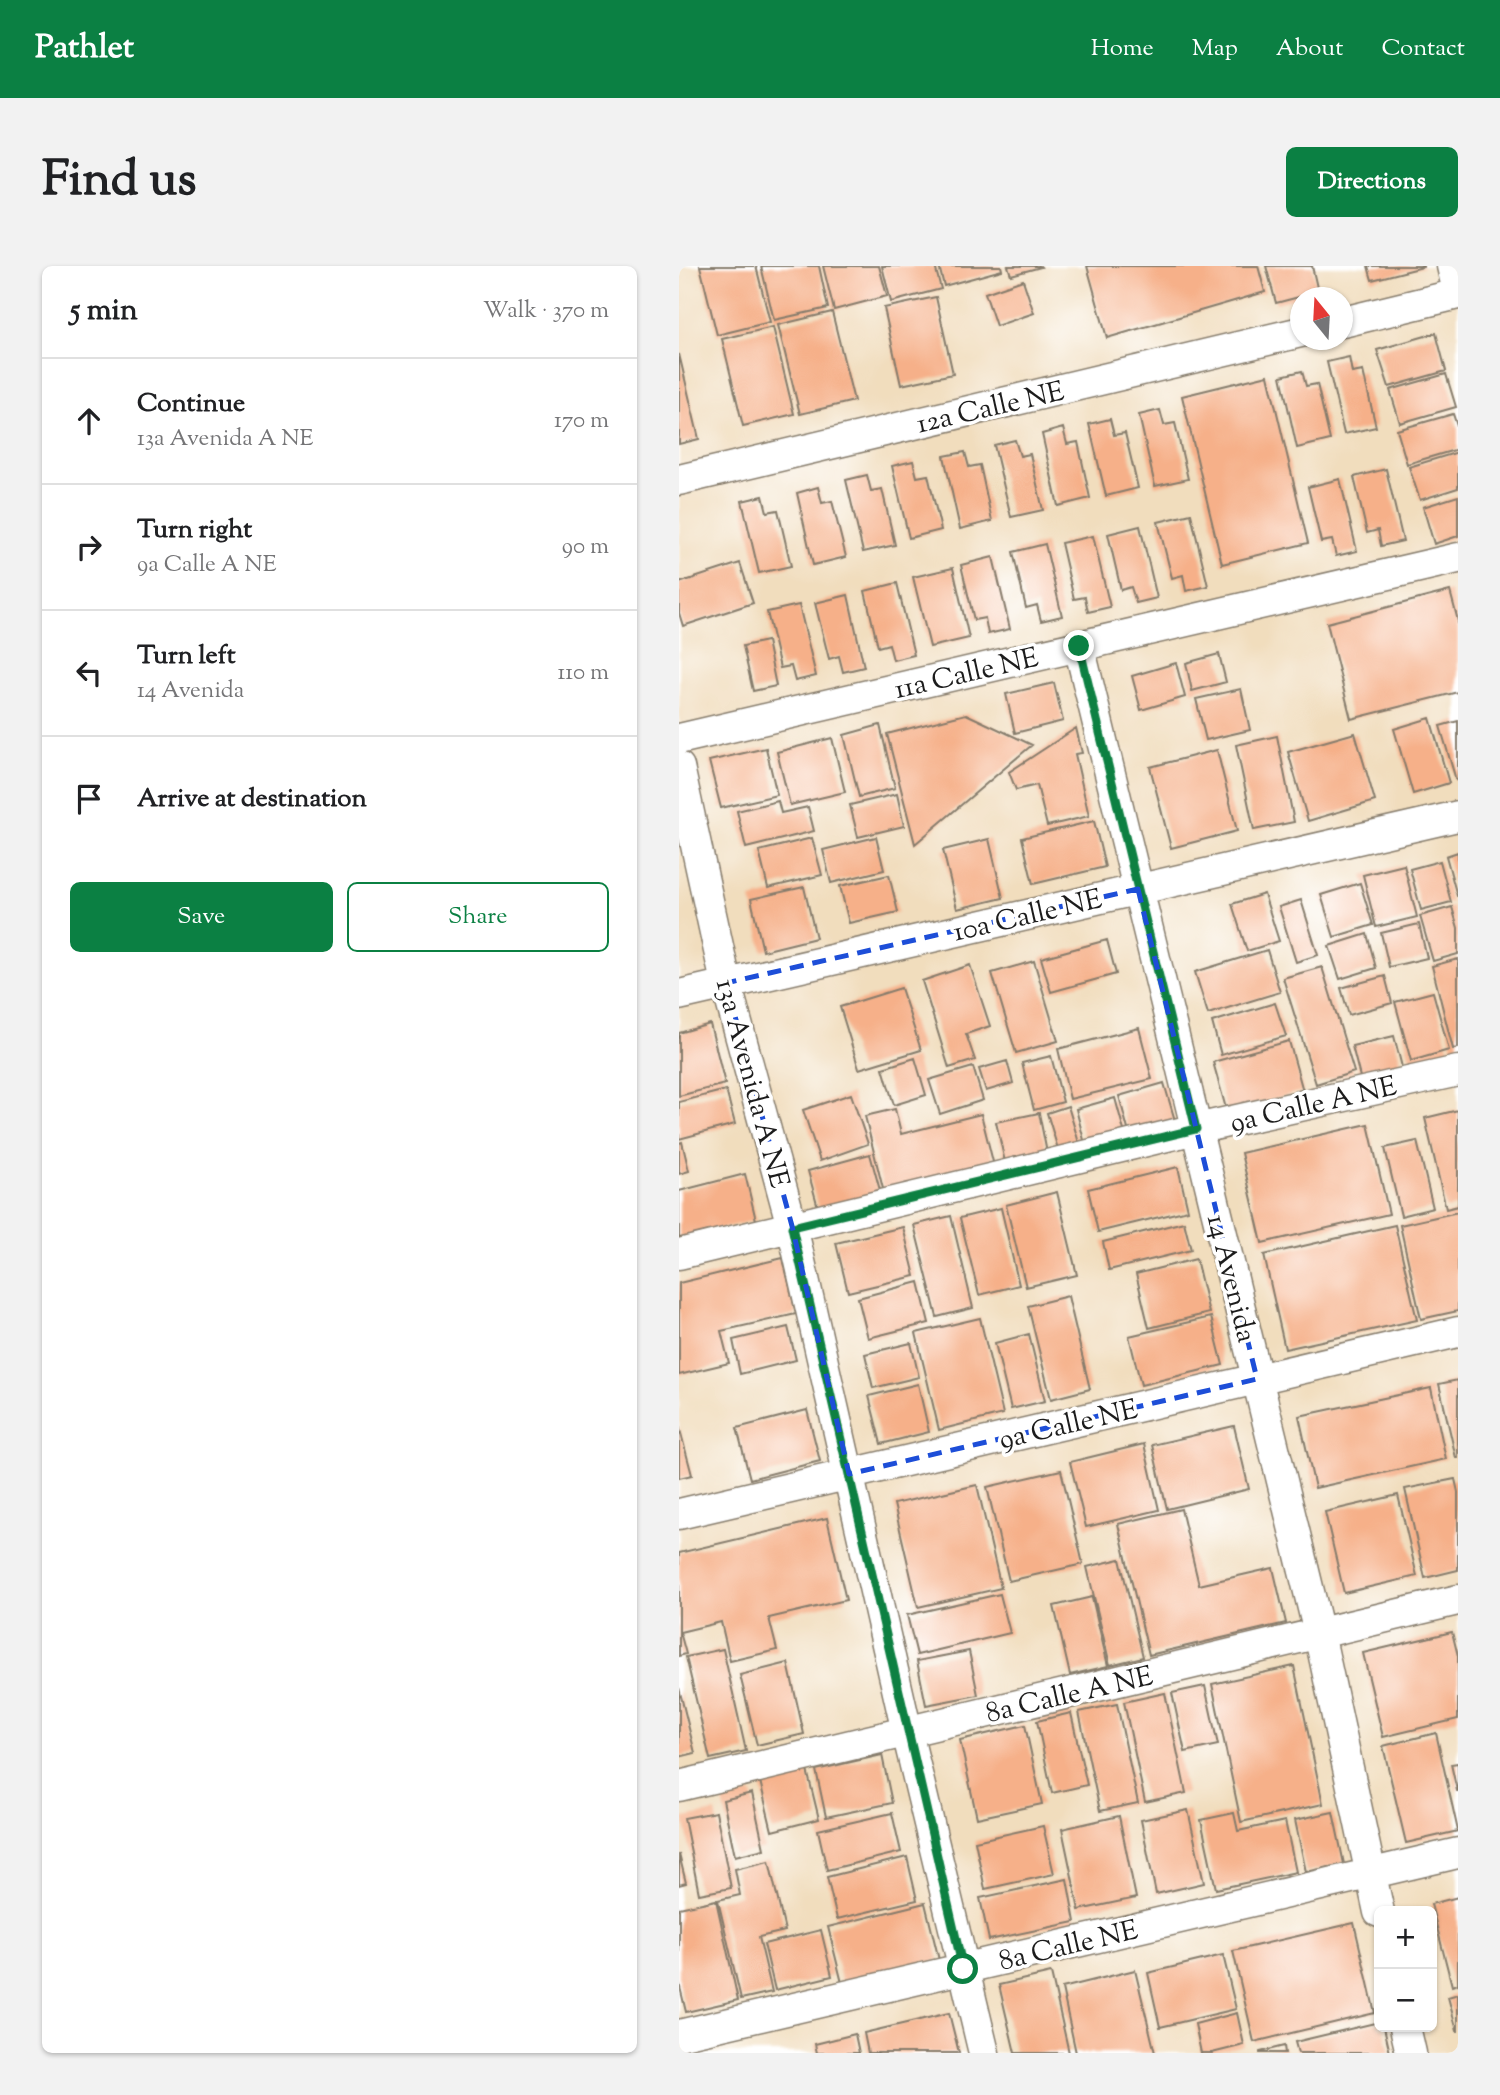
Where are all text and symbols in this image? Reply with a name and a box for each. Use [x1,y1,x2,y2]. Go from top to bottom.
text: Pathlet [35,25,134,73]
text: Home [1091,32,1154,66]
text: Map [1192,32,1238,66]
text: About [1276,32,1343,66]
text: Contact [1381,32,1465,66]
text: Find us [42,147,196,217]
button: Directions [1286,147,1458,217]
north arrow [1290,287,1353,350]
text: 5 min [70,290,138,333]
text: Walk · 370 m [483,295,609,328]
street label: 12a Calle NE [913,373,1068,445]
text: Continue [137,386,245,423]
icon: ahead [70,402,108,440]
text: 170 m [554,405,609,438]
text: 13a Avenida A NE [137,423,313,456]
text: Turn right [137,512,252,549]
icon: right [70,528,108,566]
text: 90 m [562,531,609,564]
text: 9a Calle A NE [137,549,277,582]
route end [1063,630,1094,661]
text: Turn left [137,638,236,675]
street label: 11a Calle NE [891,639,1043,711]
icon: left [70,654,108,692]
text: 110 m [558,657,609,690]
text: 14 Avenida [137,675,244,708]
icon: arrive [70,780,108,818]
text: Arrive at destination [137,781,367,818]
street label: 10a Calle NE [949,880,1106,953]
button: Save [70,882,333,952]
button: Share [347,882,609,952]
street label: 13a Avenida A NE [704,975,798,1193]
street label: 9a Calle A NE [1226,1067,1401,1145]
street label: 14 Avenida [1195,1210,1265,1347]
street label: 9a Calle NE [995,1391,1142,1461]
street label: 8a Calle A NE [982,1657,1157,1735]
map controls [1374,1906,1437,2032]
button: + [1374,1906,1437,1969]
street label: 8a Calle NE [995,1911,1142,1982]
route start [947,1953,978,1984]
button: − [1374,1969,1437,2032]

